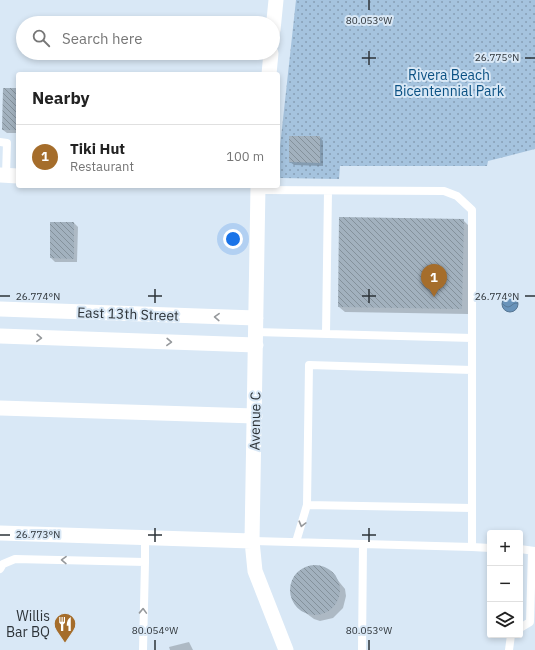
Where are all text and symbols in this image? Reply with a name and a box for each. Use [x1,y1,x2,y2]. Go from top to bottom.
text: 80.053°W [346,14,392,27]
search box [16,16,280,60]
icon: search [30,27,52,49]
text: Search here [62,29,142,48]
text: 26.775°N [475,51,519,64]
park label: Rivera Beach Bicentennial Park [394,66,505,100]
text: Nearby [32,87,90,109]
text: Tiki Hut [70,139,125,158]
text: 1 [41,148,49,165]
text: 100 m [226,148,264,165]
text: Restaurant [70,158,134,175]
your location [223,229,243,249]
pin: 1 [421,264,447,297]
text: 26.774°N [16,290,60,303]
text: 26.774°N [475,290,519,303]
street label: East 13th Street [77,303,179,325]
one-way arrow [214,313,220,321]
one-way arrow [36,333,42,342]
one-way arrow [166,338,172,346]
street label: Avenue C [245,391,265,451]
one-way arrow [298,520,307,527]
text: 26.773°N [16,528,60,541]
map controls [487,530,523,638]
button: + [487,530,523,566]
one-way arrow [61,556,67,564]
button: − [487,566,523,602]
button: layers [487,602,523,638]
place label: Willis Bar BQ [6,607,50,641]
one-way arrow [139,608,147,614]
restaurant icon: Willis Bar BQ [52,611,78,644]
text: 80.054°W [132,624,178,637]
text: 80.053°W [346,624,392,637]

